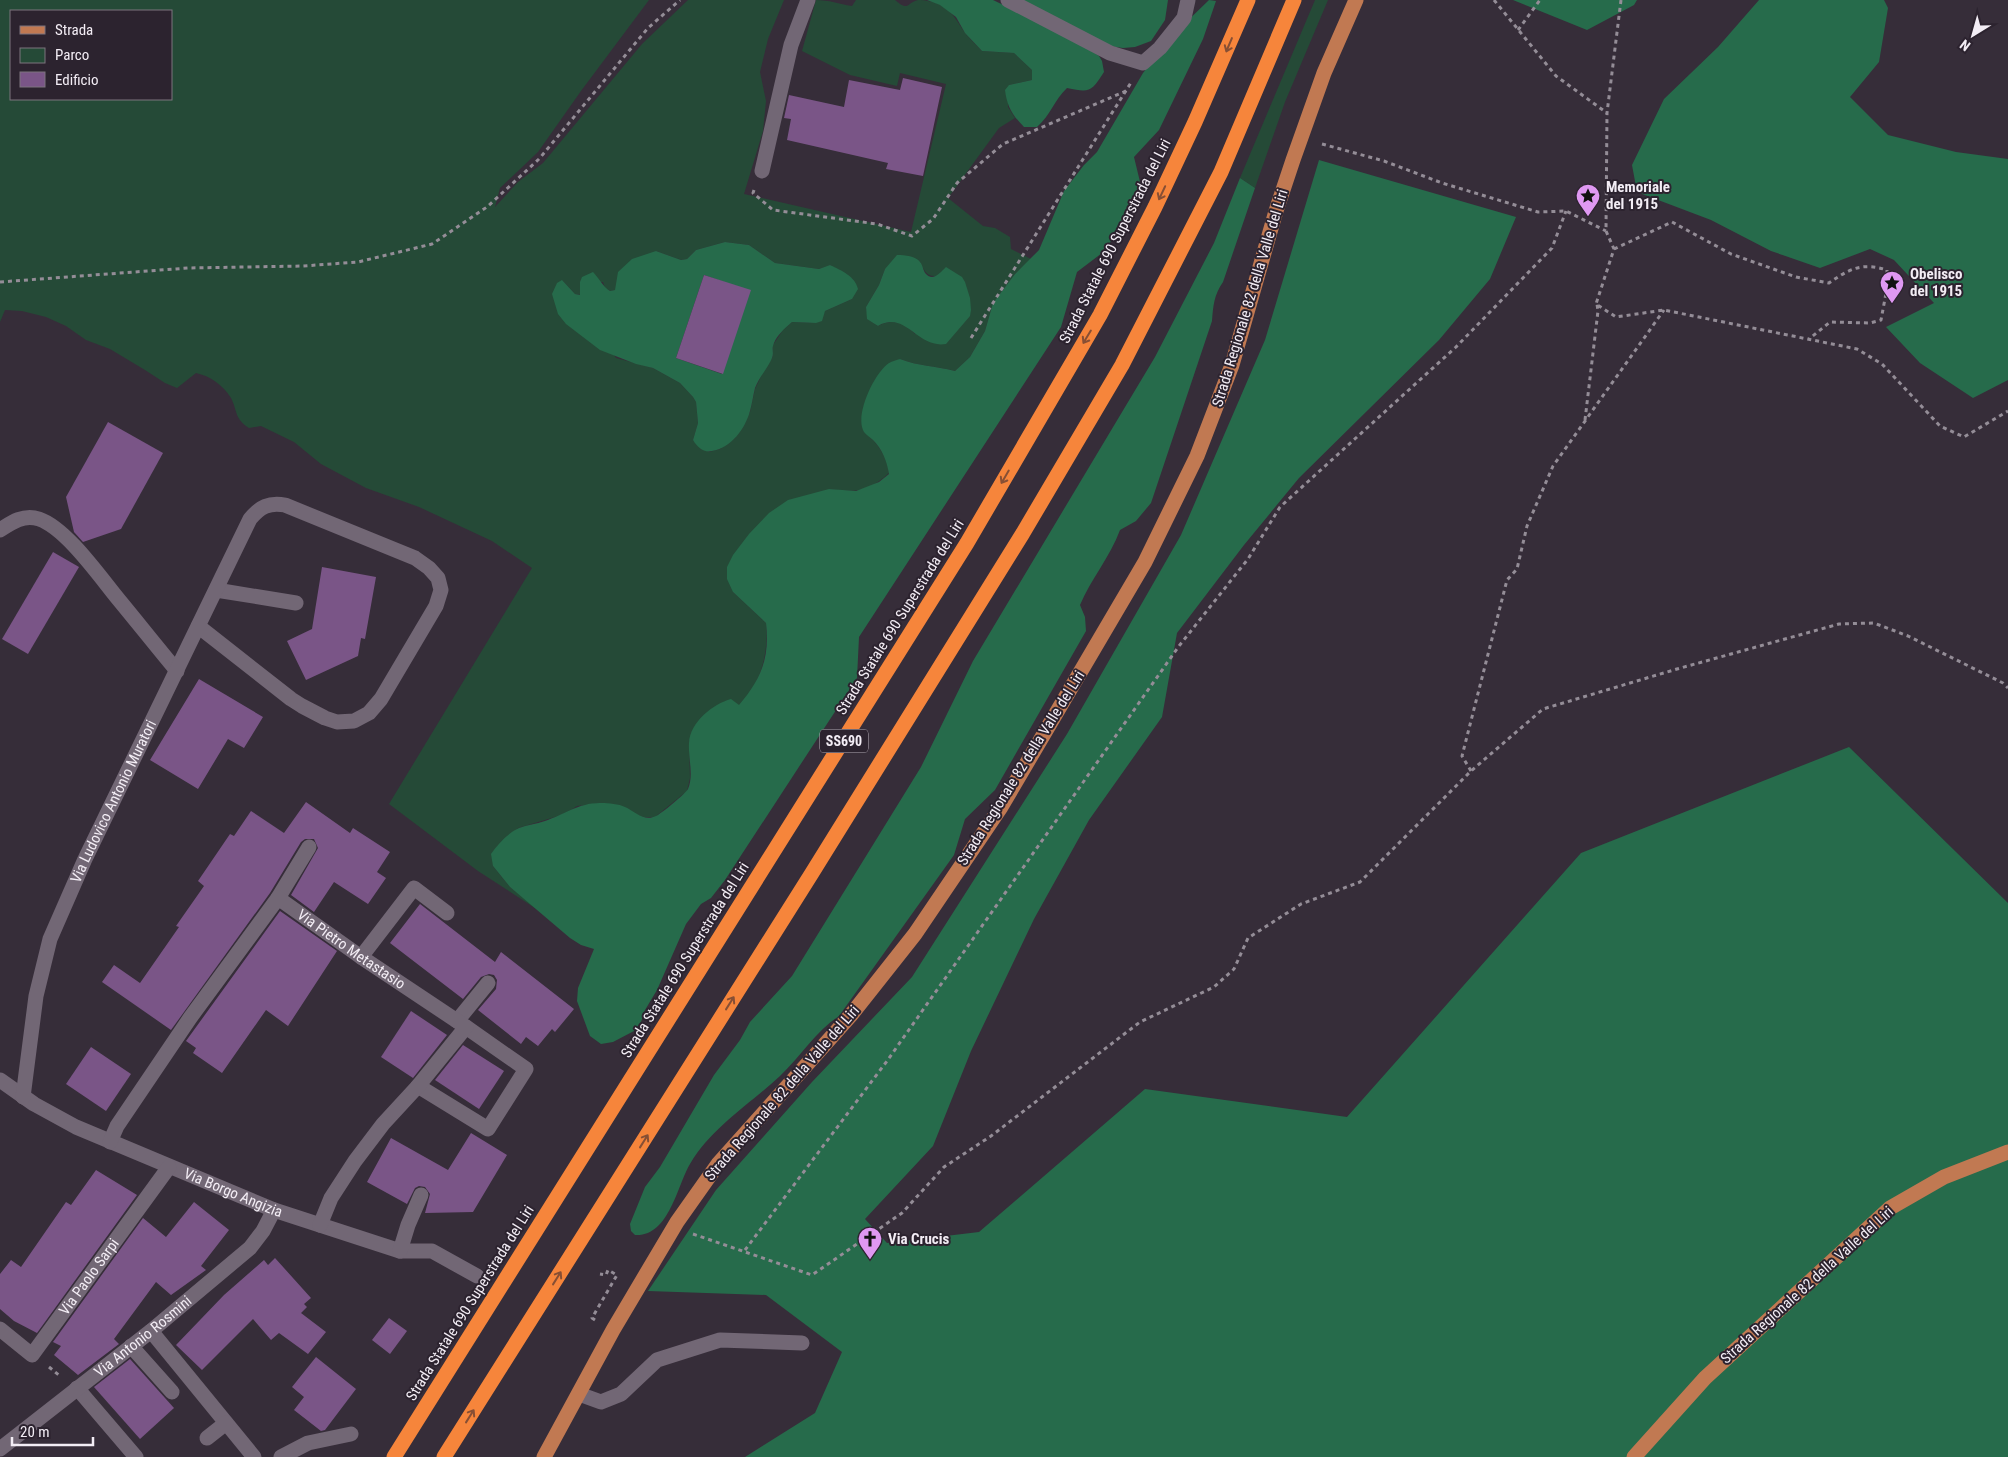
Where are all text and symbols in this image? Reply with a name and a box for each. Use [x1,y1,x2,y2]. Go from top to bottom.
legend [10,10,172,100]
north arrow [1948,10,1998,60]
text: Strada [55,21,93,39]
text: N [1957,36,1973,54]
one-way arrow [1223,37,1233,52]
text: Parco [55,46,89,64]
text: Edificio [55,71,98,89]
street label: Strada Statale 690 Superstrada del Liri [1055,136,1175,346]
place label: Memoriale del 1915 [1606,178,1670,213]
place icon: Memoriale del 1915 [1575,183,1601,217]
one-way arrow [1157,185,1166,200]
street label: Strada Regionale 82 della Valle del Liri [1208,187,1292,409]
place label: Obelisco del 1915 [1910,265,1962,300]
place icon: Obelisco del 1915 [1879,270,1905,304]
one-way arrow [1081,329,1091,344]
one-way arrow [999,470,1009,484]
street label: Strada Statale 690 Superstrada del Liri [832,516,968,718]
street label: Strada Regionale 82 della Valle del Liri [953,667,1089,869]
street label: Via Ludovico Antonio Muratori [67,717,160,886]
road number: SS690 [820,729,868,752]
street label: Strada Statale 690 Superstrada del Liri [617,859,753,1061]
street label: Via Pietro Metastasio [294,905,409,993]
one-way arrow [725,997,735,1011]
street label: Strada Regionale 82 della Valle del Liri [701,1002,863,1184]
one-way arrow [639,1134,649,1148]
street label: Via Borgo Angizia [181,1164,285,1221]
street label: Strada Statale 690 Superstrada del Liri [402,1202,538,1404]
street label: Strada Regionale 82 della Valle del Liri [1717,1203,1897,1367]
church icon: Via Crucis [857,1226,883,1260]
place label: Via Crucis [888,1230,950,1248]
street label: Via Paolo Sarpi [55,1235,123,1319]
one-way arrow [552,1272,562,1286]
street label: Via Antonio Rosmini [91,1292,195,1381]
one-way arrow [466,1409,476,1423]
scale bar [12,1414,94,1446]
text: 20 m [20,1423,50,1441]

